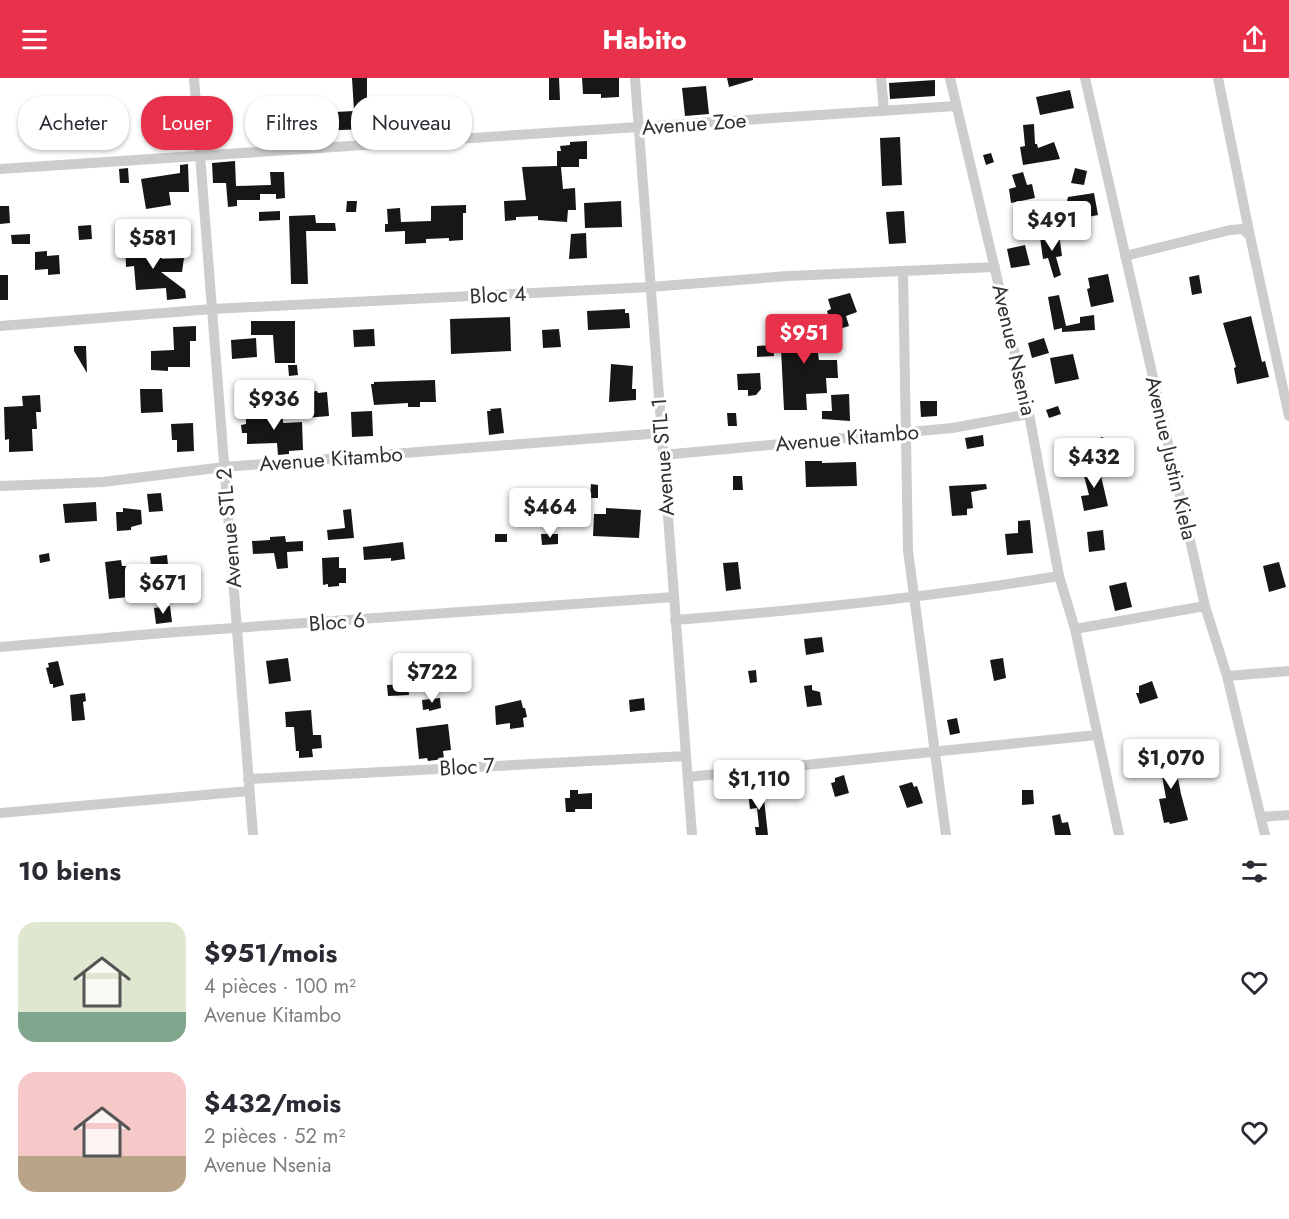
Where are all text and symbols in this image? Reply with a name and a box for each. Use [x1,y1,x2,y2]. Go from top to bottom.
text: Habito [602,20,687,59]
icon: menu [18,23,51,56]
icon: share [1238,23,1271,56]
chip: Acheter [18,96,129,150]
chip: Louer [141,96,233,150]
chip: Filtres [245,96,339,150]
chip: Nouveau [351,96,472,150]
street label: Avenue Zoe [641,105,748,143]
pin: $491 [1016,201,1088,252]
text: $491 [1027,206,1077,235]
pin: $581 [117,219,189,270]
text: $581 [129,224,177,253]
street label: Bloc 4 [469,279,527,311]
street label: Avenue Nsenia [984,281,1044,419]
pin: $951 [768,314,840,365]
text: $951 [780,319,828,348]
street label: Avenue Justin Kiela [1138,373,1204,543]
pin: $936 [238,380,310,431]
text: $936 [248,385,300,414]
street label: Avenue STL 1 [644,397,682,517]
street label: Avenue Kitambo [774,417,920,459]
pin: $432 [1058,438,1130,489]
street label: Avenue Kitambo [258,439,404,479]
text: $432 [1068,443,1120,472]
street label: Avenue STL 2 [209,467,249,589]
pin: $464 [514,488,586,539]
text: $464 [523,493,577,522]
pin: $671 [127,564,199,615]
text: $671 [139,569,187,598]
street label: Bloc 6 [308,605,366,639]
pin: $722 [396,653,468,704]
text: $722 [407,658,457,687]
pin: $1,070 [1122,739,1220,790]
text: $1,070 [1137,744,1205,773]
street label: Bloc 7 [439,751,495,783]
pin: $1,110 [710,760,808,811]
text: $1,110 [728,765,790,794]
text: 10 biens [18,852,121,890]
icon: filters [1238,855,1271,888]
text: $951/mois [204,934,337,972]
icon: home [66,946,138,1018]
icon: heart [1238,966,1271,999]
text: 4 pièces · 100 m² [204,972,356,1001]
text: Avenue Kitambo [204,1001,341,1030]
text: $432/mois [204,1084,341,1122]
icon: home [66,1096,138,1168]
icon: heart [1238,1116,1271,1149]
text: 2 pièces · 52 m² [204,1122,345,1151]
text: Avenue Nsenia [204,1151,331,1180]

